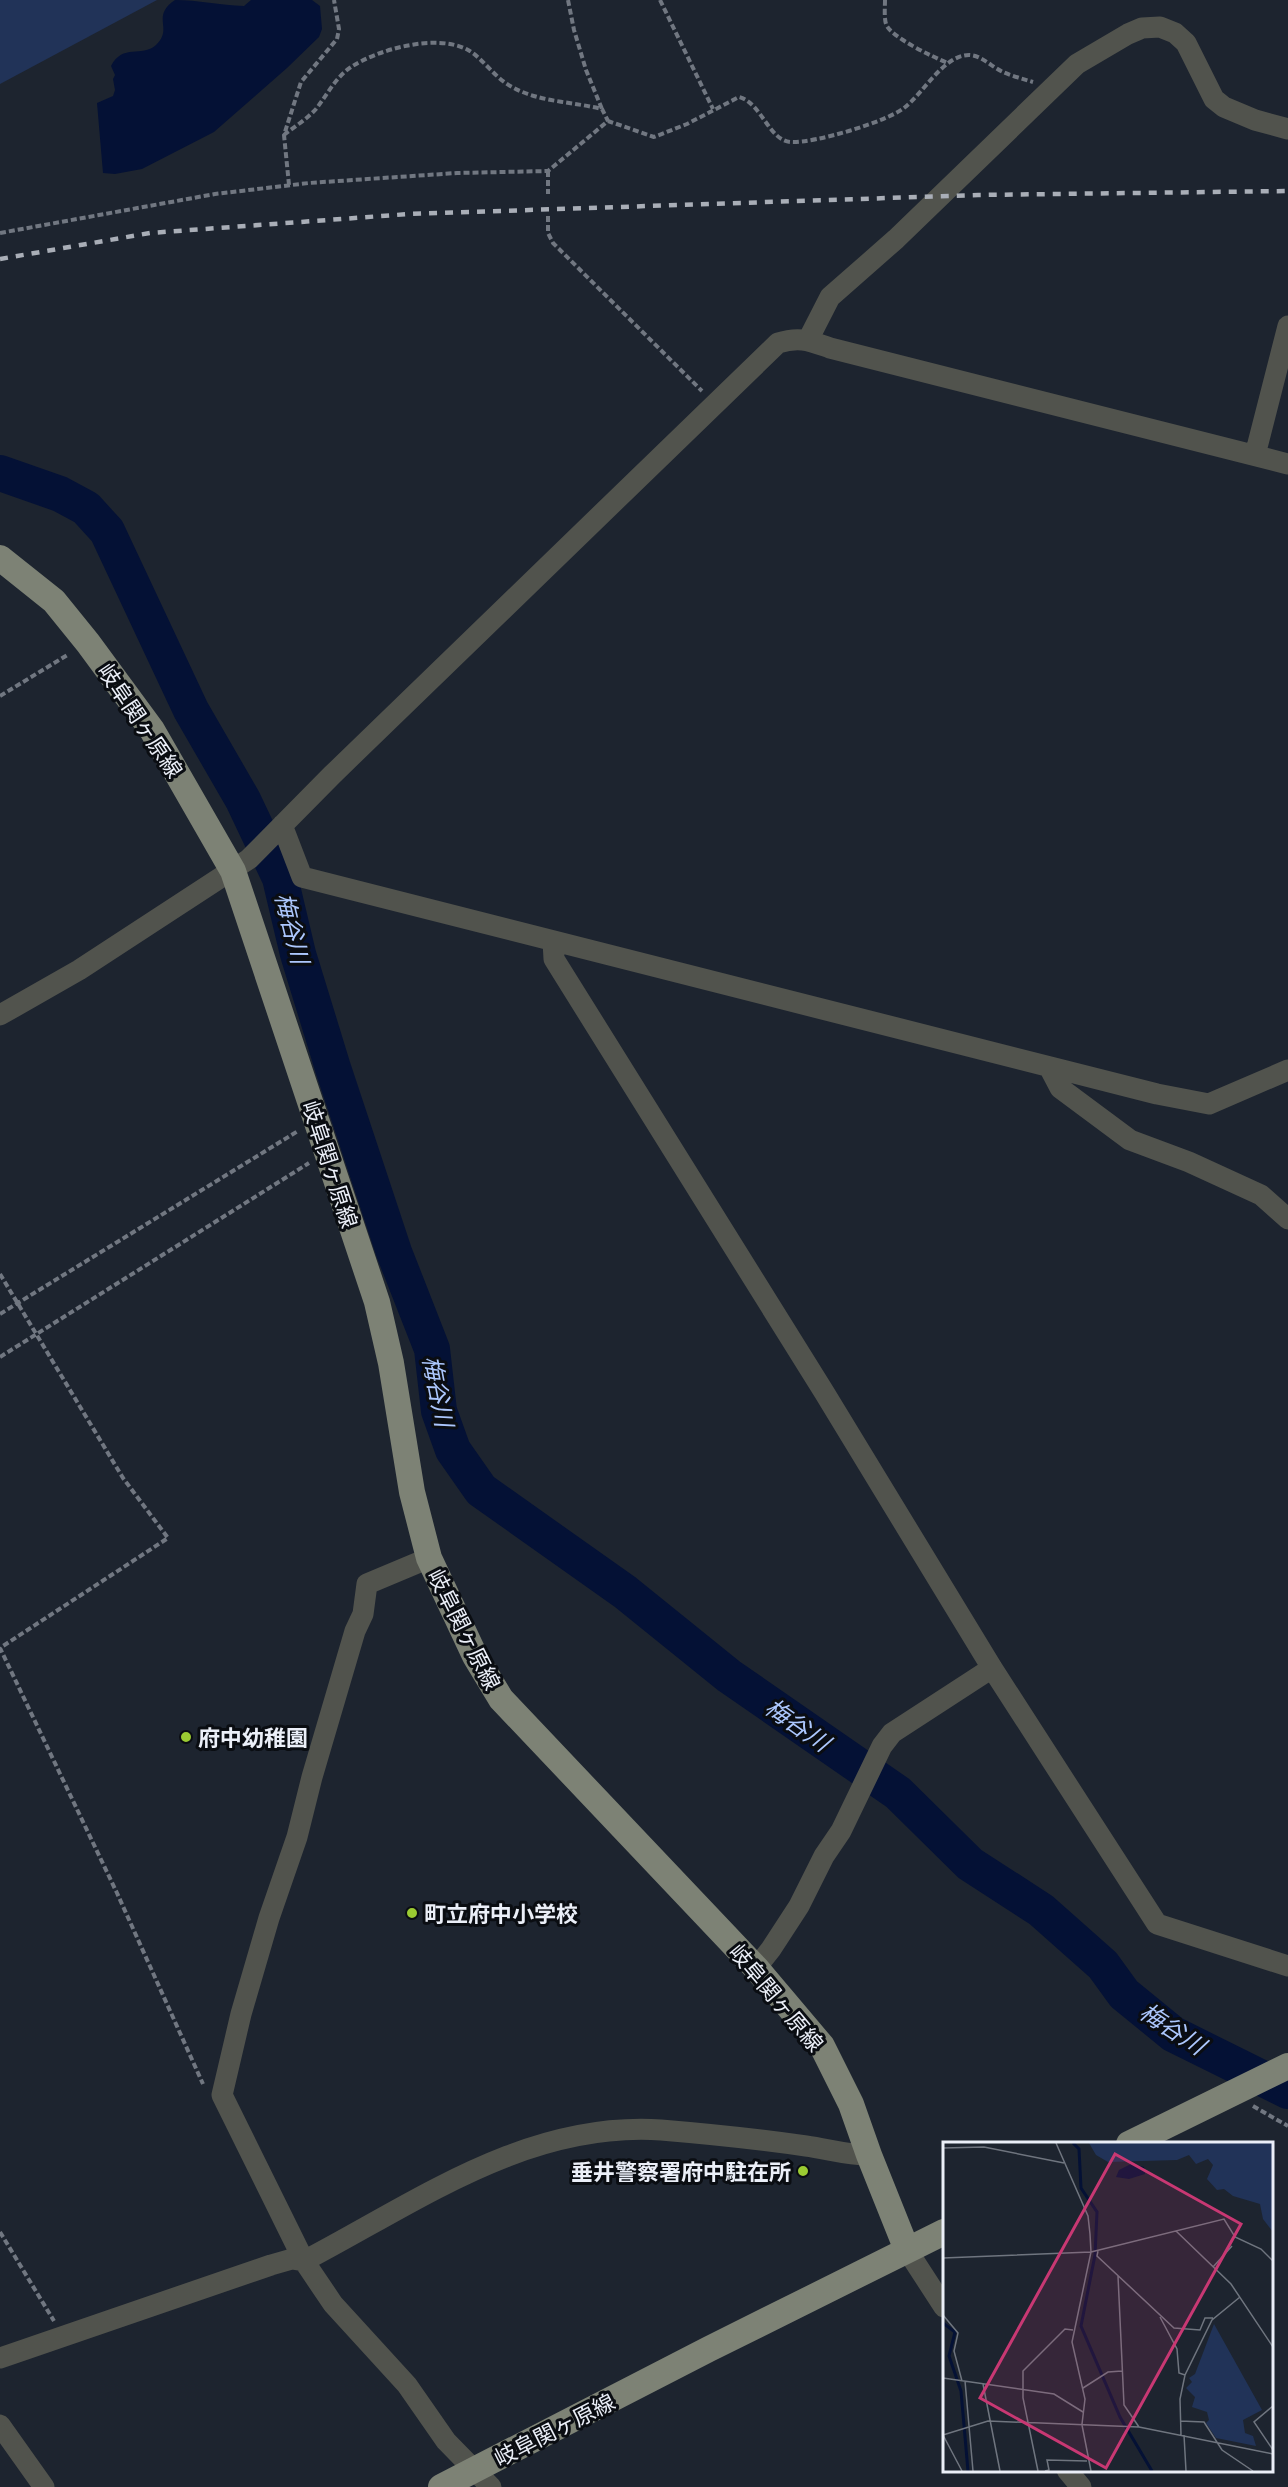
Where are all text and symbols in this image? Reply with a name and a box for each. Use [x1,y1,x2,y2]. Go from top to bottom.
street label: 岐阜関ヶ原線 [93,658,189,782]
water label: 梅谷川 [270,890,317,969]
street label: 岐阜関ヶ原線 [298,1097,364,1231]
water label: 梅谷川 [418,1353,461,1432]
street label: 岐阜関ヶ原線 [423,1564,507,1694]
water label: 梅谷川 [760,1691,838,1758]
place label: 府中幼稚園 [198,1724,308,1750]
marker: 府中幼稚園 [179,1730,193,1744]
place label: 町立府中小学校 [424,1900,578,1926]
marker: 町立府中小学校 [405,1906,419,1920]
street label: 岐阜関ヶ原線 [725,1938,829,2056]
water label: 梅谷川 [1135,1996,1214,2061]
inset map [943,2142,1273,2472]
place label: 垂井警察署府中駐在所 [571,2158,791,2184]
marker: 垂井警察署府中駐在所 [796,2164,810,2178]
street label: 岐阜関ヶ原線 [489,2387,619,2471]

